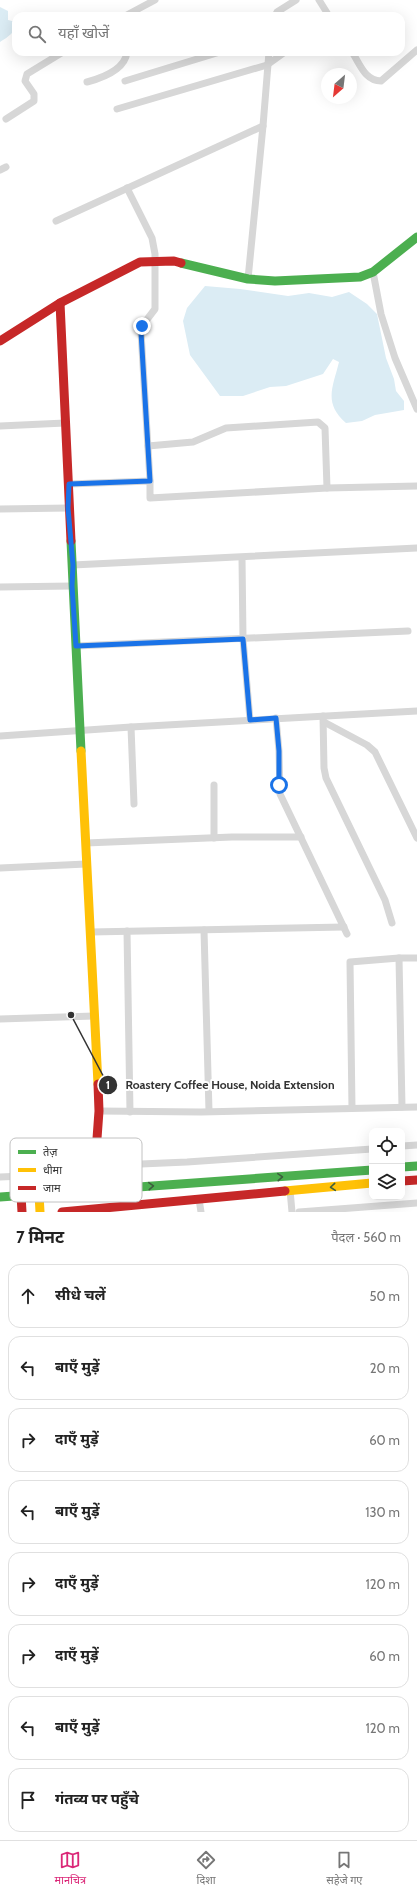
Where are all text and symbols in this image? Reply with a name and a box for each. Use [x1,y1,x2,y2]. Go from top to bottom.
search box [12,12,405,56]
icon: search [26,23,48,45]
text: यहाँ खोजें [58,24,109,42]
north arrow [321,68,357,104]
route end [133,317,151,335]
route start [270,776,288,794]
callout: Roastery Coffee House, Noida Extension [98,1073,343,1097]
text: 1 [106,1077,110,1092]
text: Roastery Coffee House, Noida Extension [125,1077,335,1092]
map controls [369,1128,405,1200]
button: locate [369,1128,405,1164]
legend [10,1138,142,1202]
text: तेज़ [43,1145,58,1159]
text: धीमा [43,1163,62,1177]
button: layers [369,1164,405,1200]
one-way arrow [277,1172,283,1181]
text: जाम [43,1181,61,1195]
one-way arrow [148,1182,154,1191]
one-way arrow [330,1182,336,1191]
text: 7 मिनट [16,1227,64,1247]
text: पैदल · 560 m [331,1229,401,1245]
icon: ahead [17,1285,39,1307]
text: सीधे चलें [55,1286,106,1304]
text: 50 m [370,1288,400,1304]
icon: left [17,1357,39,1379]
text: बाएँ मुड़ें [55,1358,100,1376]
text: 20 m [370,1360,400,1376]
icon: right [17,1429,39,1451]
text: दाएँ मुड़ें [55,1430,99,1448]
text: 60 m [369,1432,400,1448]
icon: left [17,1501,39,1523]
text: बाएँ मुड़ें [55,1502,100,1520]
text: 130 m [365,1504,400,1520]
icon: right [17,1573,39,1595]
text: दाएँ मुड़ें [55,1574,99,1592]
text: 120 m [366,1576,400,1592]
icon: right [17,1645,39,1667]
text: दाएँ मुड़ें [55,1646,99,1664]
text: 60 m [369,1648,400,1664]
icon: left [17,1717,39,1739]
text: बाएँ मुड़ें [55,1718,100,1736]
text: 120 m [366,1720,400,1736]
icon: arrive [17,1789,39,1811]
text: गंतव्य पर पहुँचे [55,1790,139,1808]
tab: मानचित्र [55,1849,86,1888]
tab: दिशा [195,1849,217,1888]
tab: सहेजे गए [326,1849,362,1888]

